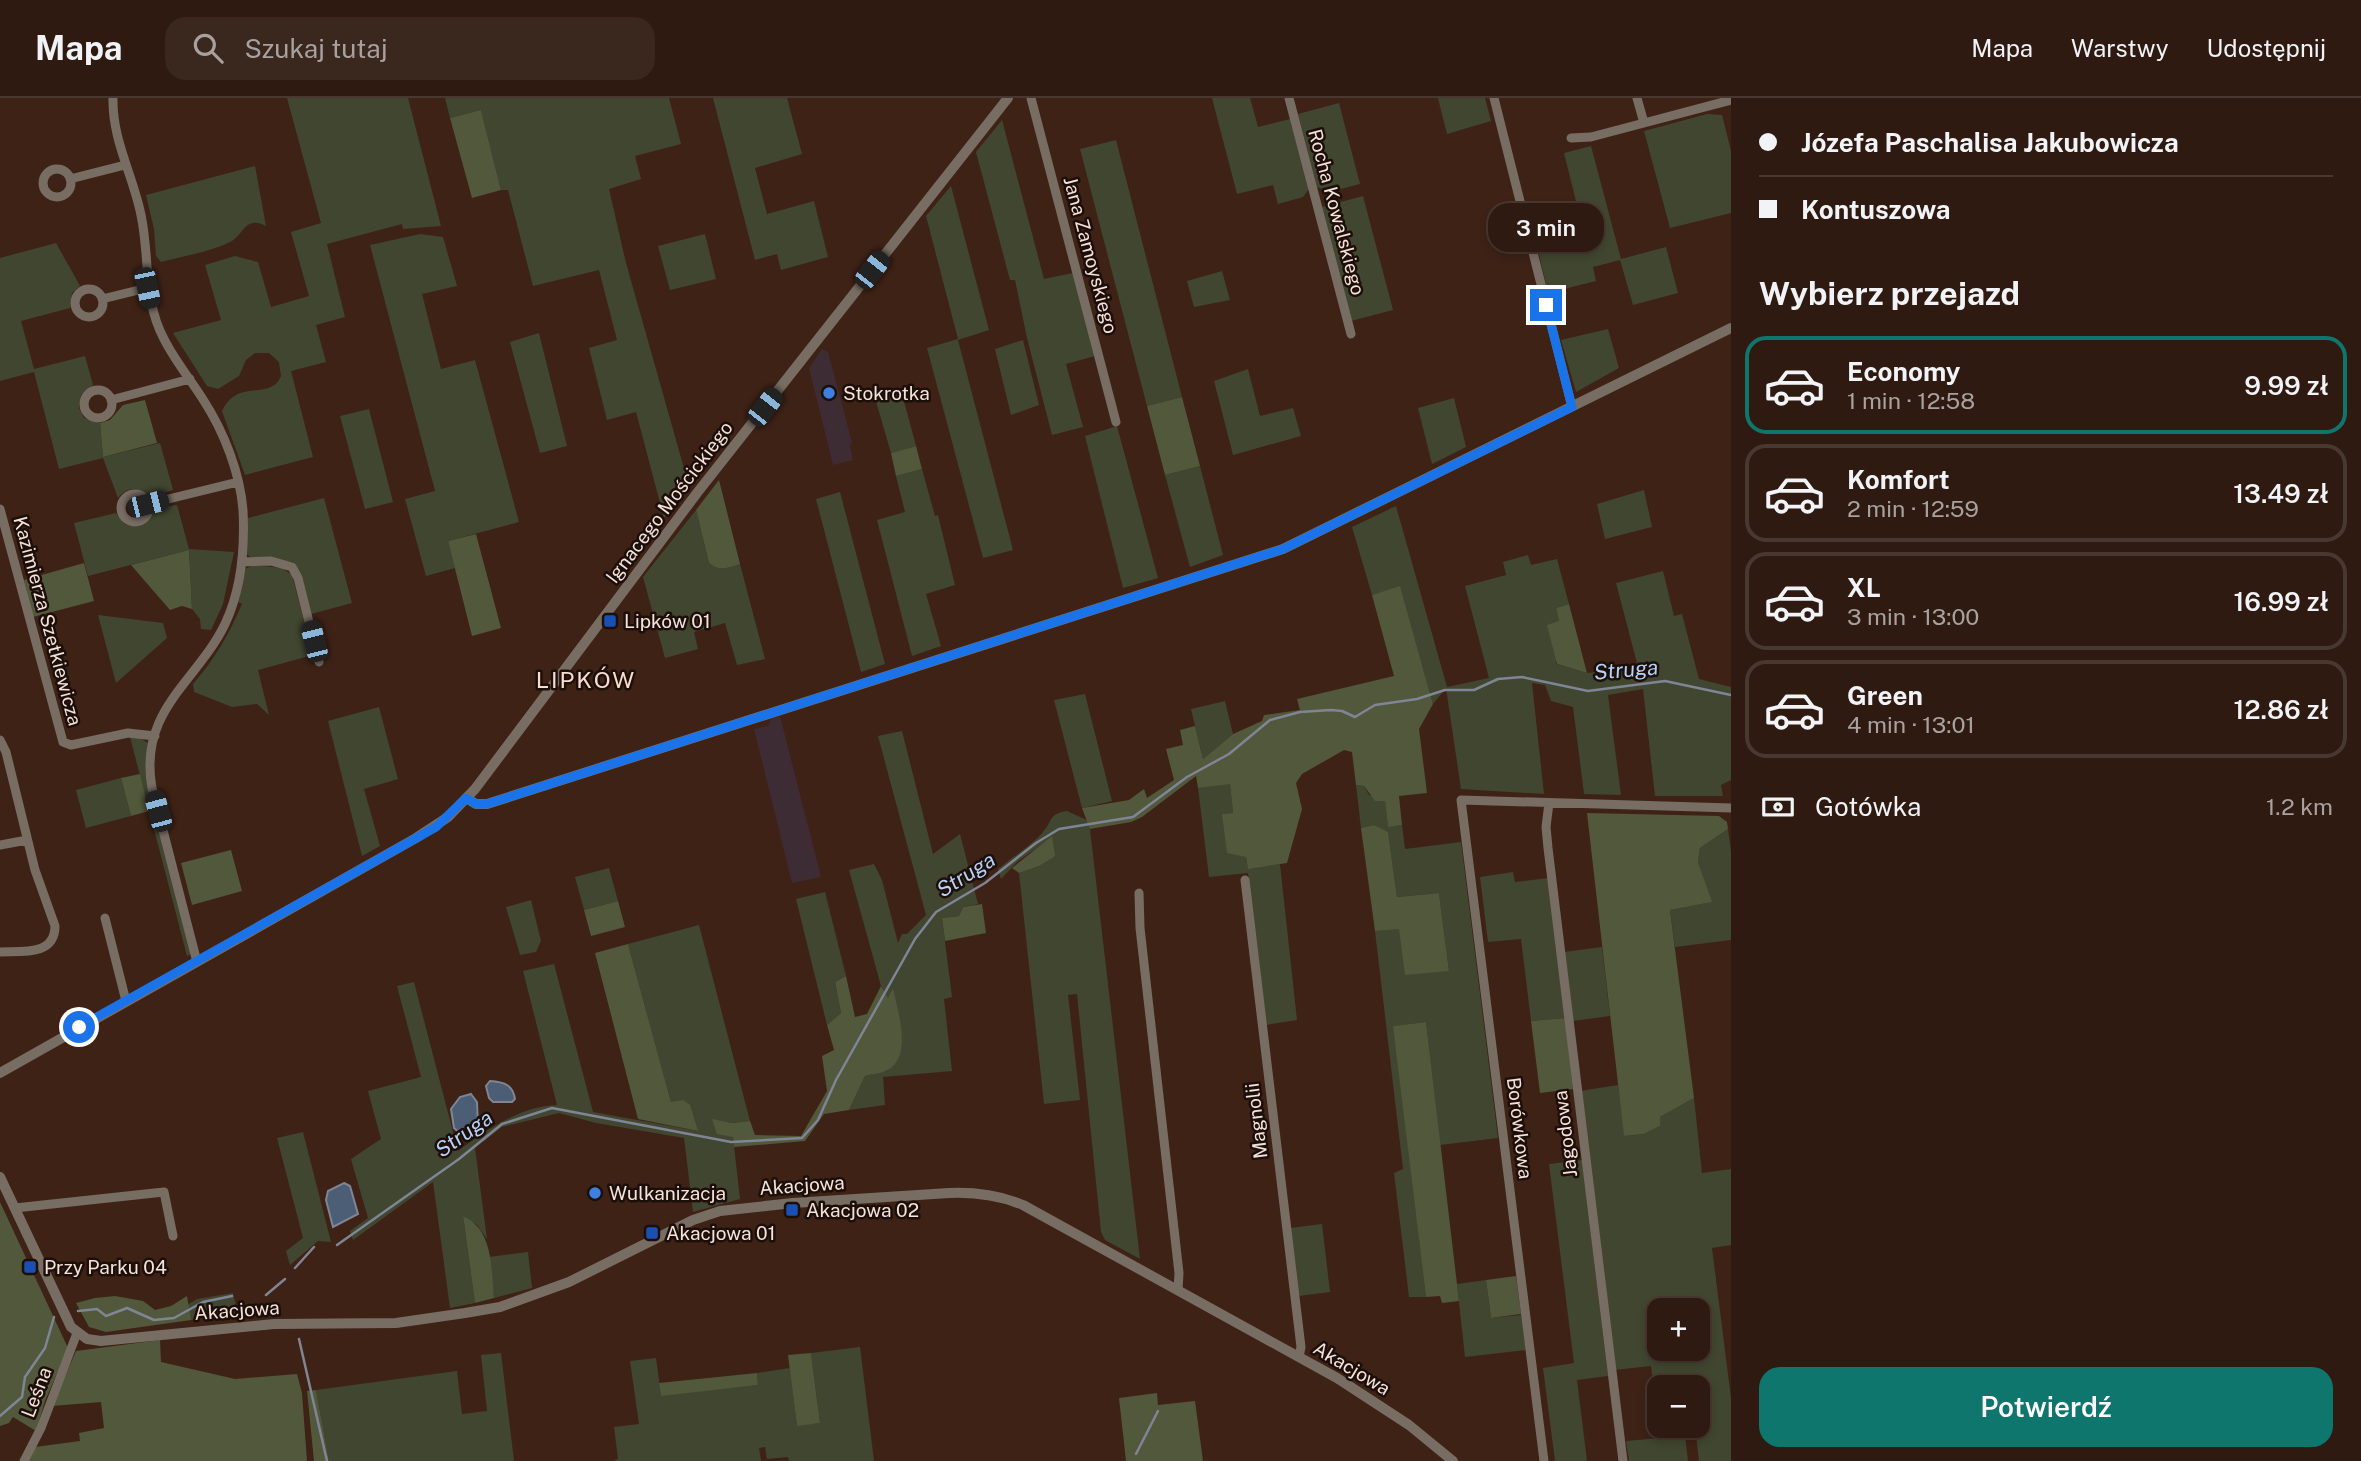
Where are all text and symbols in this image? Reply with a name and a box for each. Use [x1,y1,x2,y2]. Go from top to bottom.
search box [165,17,655,80]
text: Mapa [35,29,123,67]
icon: search [189,29,227,67]
text: Szukaj tutaj [245,33,388,64]
text: Mapa [1971,34,2033,62]
text: Warstwy [2071,34,2169,62]
text: Udostępnij [2207,34,2326,62]
street label: Rocha Kowalskiego [1304,127,1370,297]
text: Józefa Paschalisa Jakubowicza [1801,127,2179,158]
street label: Jana Zamoyskiego [1059,174,1123,336]
text: Kontuszowa [1801,194,1951,225]
callout: 3 min [1488,204,1604,252]
text: 3 min [1516,214,1576,241]
car [851,247,894,293]
car [133,265,162,311]
text: Wybierz przejazd [1759,275,2020,312]
route end [1530,289,1562,321]
icon: car [1763,354,1826,417]
text: Economy [1847,356,1960,387]
text: 9.99 zł [2244,370,2329,401]
place label: Stokrotka [843,382,930,404]
car [744,384,787,430]
marker: Stokrotka [821,385,837,401]
text: 1 min · 12:58 [1847,387,1975,414]
street label: Ignacego Mościckiego [601,417,737,587]
icon: car [1763,462,1826,525]
text: Komfort [1847,464,1949,495]
text: 13.49 zł [2233,478,2329,509]
car [126,489,171,519]
text: 2 min · 12:59 [1847,495,1979,522]
street label: Kazimierza Szetkiewicza [9,514,87,728]
icon: car [1763,570,1826,633]
text: XL [1847,572,1881,603]
text: 16.99 zł [2233,586,2329,617]
text: 3 min · 13:00 [1847,603,1979,630]
place label: Lipków 01 [624,610,711,632]
marker: Lipków 01 [602,613,618,629]
car [299,618,330,664]
water label: Struga [1593,654,1659,685]
district label: LIPKÓW [536,666,636,693]
icon: car [1763,678,1826,741]
text: Green [1847,680,1923,711]
text: 12.86 zł [2234,694,2329,725]
text: 4 min · 13:01 [1847,711,1975,738]
car [143,788,174,834]
icon: cash [1759,788,1797,826]
text: Gotówka [1815,791,1921,822]
text: 1.2 km [2266,793,2333,820]
water label: Struga [932,847,1000,902]
route start [63,1011,95,1043]
street label: Borówkowa [1503,1076,1537,1180]
street label: Magnolii [1240,1082,1272,1160]
street label: Jagodowa [1549,1089,1581,1179]
water label: Struga [430,1105,497,1162]
street label: Akacjowa [759,1171,845,1199]
place label: Wulkanizacja [609,1182,726,1204]
marker: Wulkanizacja [587,1185,603,1201]
place label: Akacjowa 02 [806,1199,919,1221]
marker: Akacjowa 02 [784,1202,800,1218]
place label: Akacjowa 01 [666,1222,775,1244]
marker: Akacjowa 01 [644,1225,660,1241]
place label: Przy Parku 04 [44,1256,167,1278]
marker: Przy Parku 04 [22,1259,38,1275]
street label: Akacjowa [194,1296,280,1324]
map controls [1647,1298,1710,1438]
button: + [1647,1298,1710,1361]
street label: Akacjowa [1310,1337,1394,1399]
street label: Leśna [16,1364,56,1420]
button: Potwierdź [1759,1367,2333,1447]
button: − [1647,1375,1710,1438]

